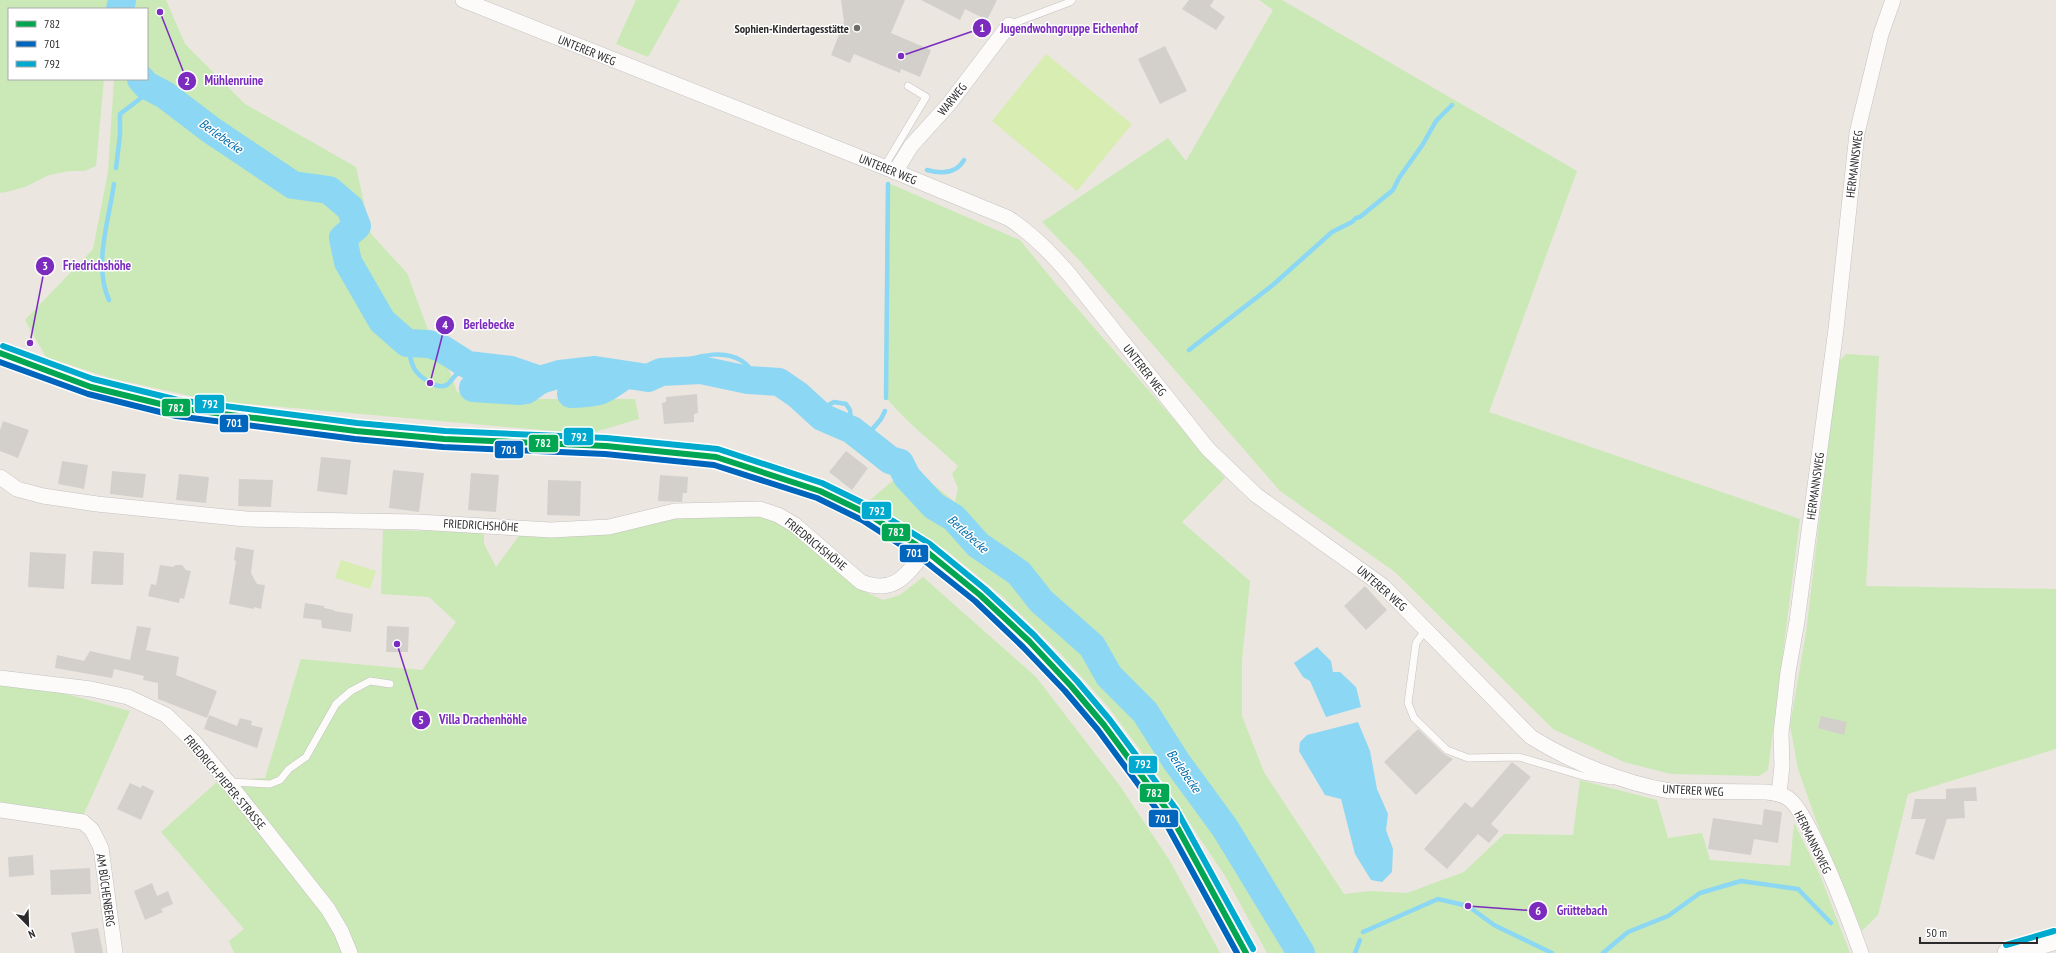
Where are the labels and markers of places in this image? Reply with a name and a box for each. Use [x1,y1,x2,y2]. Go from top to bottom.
callout: Jugendwohngruppe Eichenhof [972,16,1146,41]
place label: Sophien-Kindertagesstätte [734,21,849,36]
marker: Sophien-Kindertagesstätte [852,23,862,33]
callout: Mühlenruine [177,68,271,93]
callout: Friedrichshöhe [35,253,139,278]
callout: Berlebecke [435,312,522,337]
callout: Villa Drachenhöhle [411,707,535,732]
callout: Grüttebach [1528,898,1615,923]

